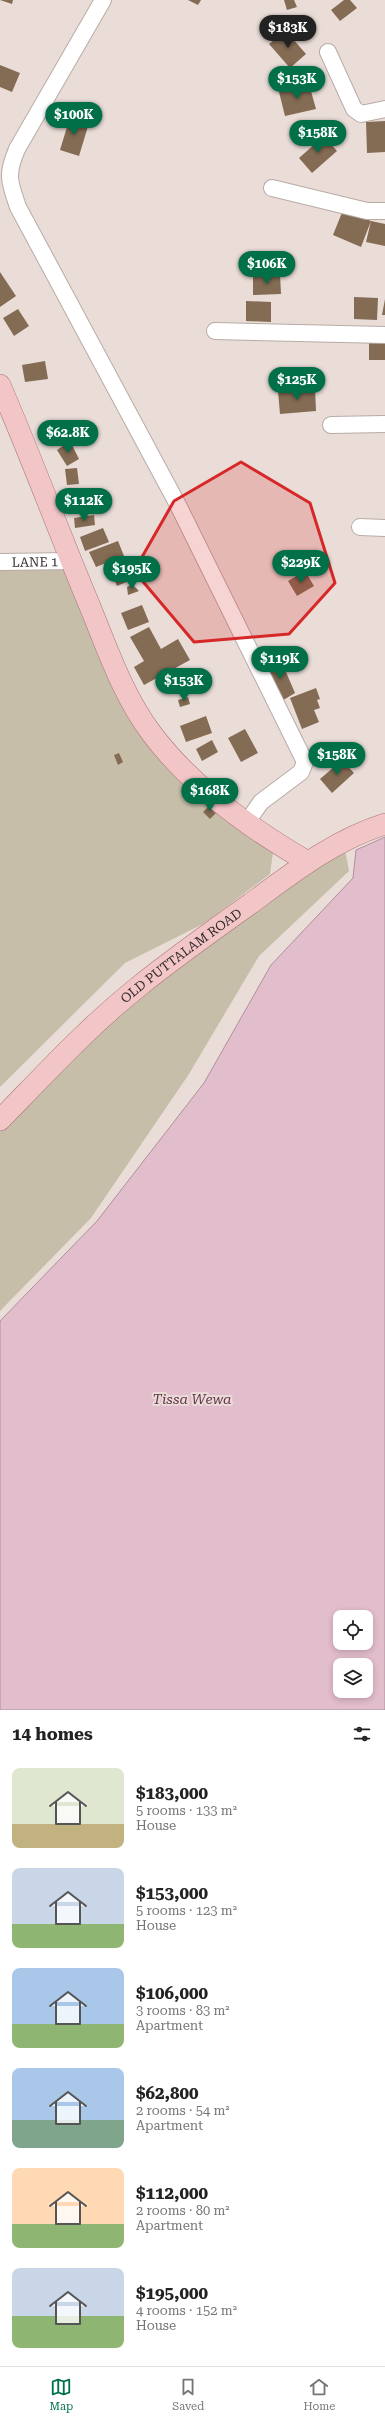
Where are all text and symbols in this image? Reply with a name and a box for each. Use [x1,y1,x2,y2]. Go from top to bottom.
pin: $183K [260,15,316,49]
text: $183K [268,20,308,35]
pin: $153K [269,66,325,100]
text: $153K [277,71,317,86]
pin: $100K [46,102,102,136]
text: $100K [54,107,94,122]
pin: $158K [290,120,346,154]
text: $158K [298,125,338,140]
pin: $106K [239,251,295,285]
text: $106K [247,256,287,271]
pin: $125K [269,367,325,401]
text: $125K [277,372,317,387]
pin: $62.8K [35,420,101,454]
text: $62.8K [46,425,90,440]
pin: $112K [56,488,112,522]
text: $112K [64,493,104,508]
pin: $229K [273,550,329,584]
street label: LANE 1 [12,554,58,569]
text: $229K [281,555,321,570]
pin: $195K [104,556,160,590]
text: $195K [112,561,152,576]
pin: $119K [252,646,308,680]
text: $119K [260,651,300,666]
pin: $153K [156,668,212,702]
text: $153K [164,673,204,688]
pin: $158K [309,742,365,776]
text: $158K [317,747,357,762]
pin: $168K [182,778,238,812]
text: $168K [190,783,230,798]
street label: OLD PUTTALAM ROAD [117,905,244,1006]
water label: Tissa Wewa [152,1391,232,1407]
map controls [333,1610,373,1698]
button: locate [333,1610,373,1650]
button: layers [333,1658,373,1698]
icon: filters [351,1723,373,1745]
text: 14 homes [12,1724,93,1744]
text: $183,000 [136,1783,208,1803]
icon: home [44,1784,92,1832]
text: 5 rooms · 133 m² [136,1803,237,1818]
text: House [136,1818,176,1833]
text: $153,000 [136,1883,208,1903]
icon: home [44,1884,92,1932]
text: 5 rooms · 123 m² [136,1903,237,1918]
text: House [136,1918,176,1933]
text: $106,000 [136,1983,208,2003]
icon: home [44,1984,92,2032]
text: 3 rooms · 83 m² [136,2003,230,2018]
text: Apartment [136,2018,203,2033]
text: $62,800 [136,2083,199,2103]
icon: home [44,2084,92,2132]
text: 2 rooms · 54 m² [136,2103,230,2118]
text: Apartment [136,2118,203,2133]
text: $112,000 [136,2183,208,2203]
icon: home [44,2184,92,2232]
text: 2 rooms · 80 m² [136,2203,230,2218]
text: Apartment [136,2218,203,2233]
text: $195,000 [136,2283,208,2303]
icon: home [44,2284,92,2332]
text: 4 rooms · 152 m² [136,2303,237,2318]
text: House [136,2318,176,2333]
tab: Map [50,2376,73,2413]
tab: Saved [172,2376,204,2413]
tab: Home [303,2376,335,2413]

